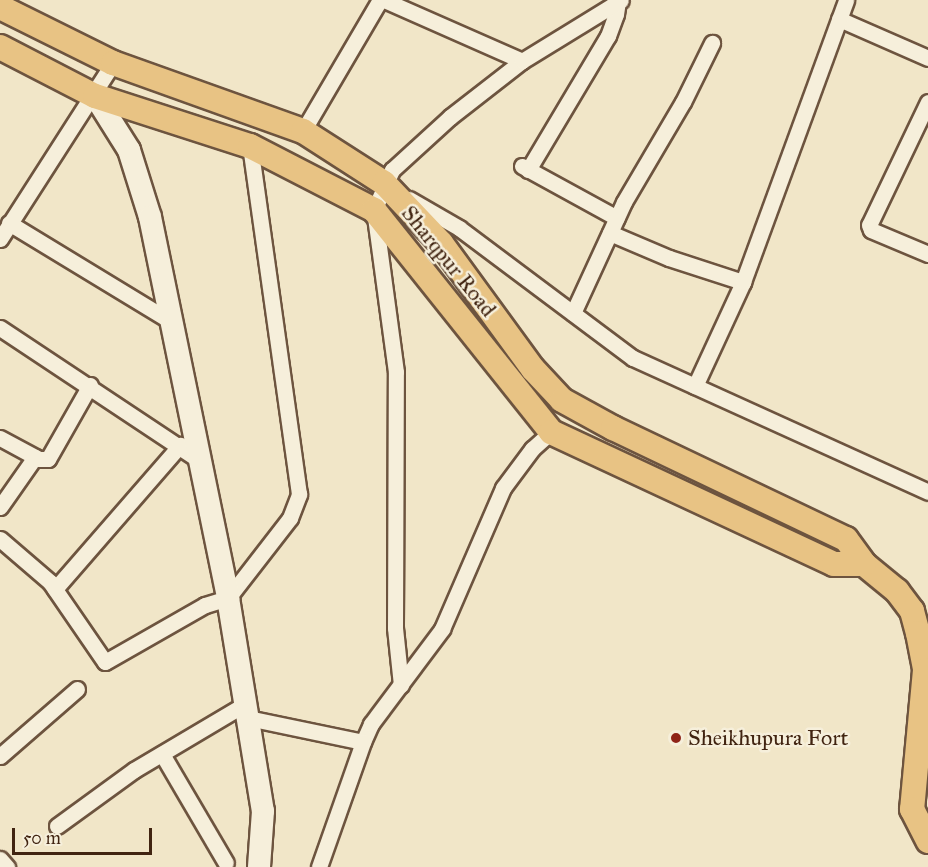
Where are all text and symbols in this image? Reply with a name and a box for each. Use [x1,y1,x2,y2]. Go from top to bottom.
street label: Sharqpur Road [396,200,502,322]
place label: Sheikhupura Fort [688,725,848,751]
marker: Sheikhupura Fort [669,731,683,745]
scale bar [15,816,154,854]
text: 50 m [23,827,61,849]

